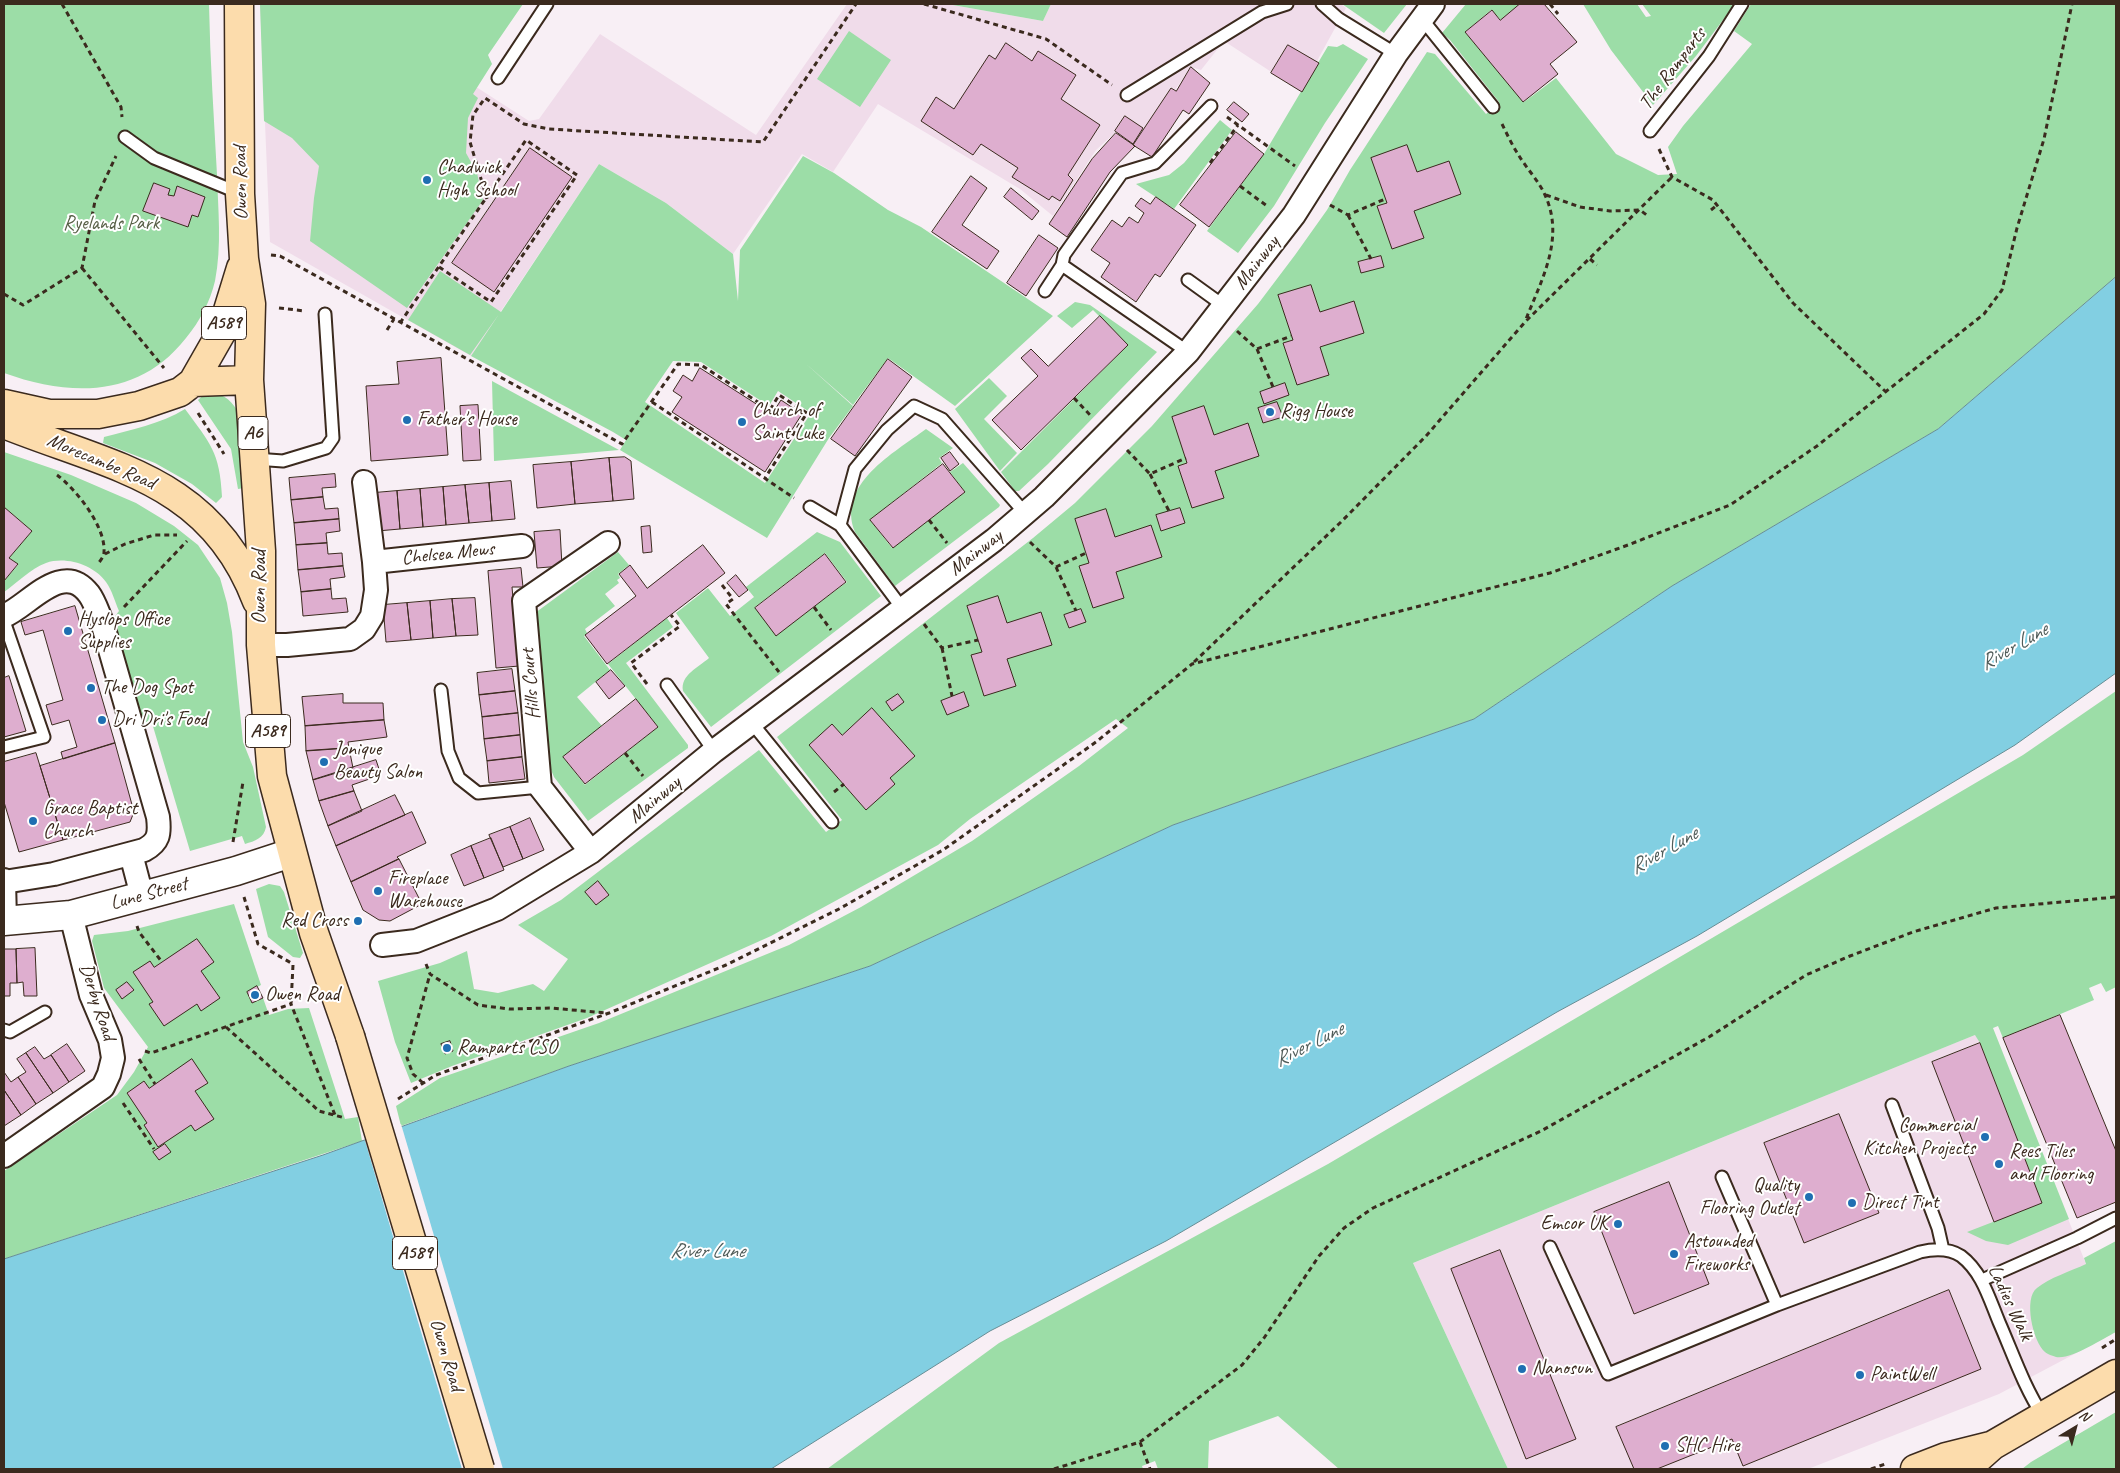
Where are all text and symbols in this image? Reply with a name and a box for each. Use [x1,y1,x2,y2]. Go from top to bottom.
street label: The Ramparts [1634,23,1712,115]
street label: Owen Road [228,146,254,220]
place label: Chadwick High School [437,156,516,203]
marker: Chadwick High School [421,174,433,186]
park label: Ryelands Park [63,212,159,236]
street label: Mainway [1229,231,1285,295]
road number: A589 [202,306,246,339]
place label: Church of Saint Luke [752,399,824,446]
place label: Rigg House [1280,400,1353,424]
marker: Rigg House [1264,406,1276,418]
place label: Father's House [417,408,517,432]
marker: Father's House [401,414,413,426]
road number: A6 [238,416,268,449]
marker: Church of Saint Luke [736,416,748,428]
street label: Morecambe Road [43,428,159,496]
street label: Mainway [944,525,1008,581]
street label: Chelsea Mews [400,537,496,571]
street label: Owen Road [248,550,272,624]
place label: Hyslops Office Supplies [78,608,169,655]
water label: River Lune [1976,618,2052,676]
marker: Hyslops Office Supplies [62,625,74,637]
street label: Hills Court [516,647,546,721]
place label: The Dog Spot [101,676,193,700]
marker: The Dog Spot [85,682,97,694]
place label: Dri Dri's Food [112,708,207,732]
marker: Dri Dri's Food [96,714,108,726]
road number: A589 [246,714,290,748]
place label: Jonique Beauty Salon [334,738,422,785]
marker: Jonique Beauty Salon [318,756,330,768]
street label: Mainway [624,771,686,829]
place label: Grace Baptist Church [43,797,137,844]
marker: Grace Baptist Church [27,815,39,827]
water label: River Lune [1626,822,1702,880]
place label: Fireplace Warehouse [388,867,462,914]
street label: Lune Street [108,872,190,916]
marker: Fireplace Warehouse [372,885,384,897]
place label: Red Cross [281,909,348,933]
marker: Red Cross [352,915,364,927]
street label: Derby Road [73,961,121,1043]
place label: Owen Road [265,983,339,1007]
marker: Owen Road [249,989,261,1001]
water label: River Lune [1270,1017,1348,1073]
place label: Ramparts CSO [457,1036,557,1060]
marker: Ramparts CSO [441,1042,453,1054]
place label: Commercial Kitchen Projects [1863,1114,1975,1161]
marker: Commercial Kitchen Projects [1979,1131,1991,1143]
place label: Rees Tiles and Flooring [2009,1140,2093,1187]
marker: Rees Tiles and Flooring [1993,1158,2005,1170]
place label: Quality Flooring Outlet [1700,1174,1799,1221]
marker: Quality Flooring Outlet [1803,1191,1815,1203]
place label: Direct Tint [1862,1191,1938,1215]
marker: Direct Tint [1846,1197,1858,1209]
place label: Emcor UK [1541,1212,1608,1236]
marker: Emcor UK [1612,1218,1624,1230]
place label: Astounded Fireworks [1684,1230,1753,1277]
road number: A589 [392,1236,438,1270]
water label: River Lune [670,1238,744,1264]
marker: Astounded Fireworks [1668,1248,1680,1260]
street label: Ladies Walk [1982,1261,2038,1345]
street label: Owen Road [424,1316,468,1394]
place label: Nanosun [1532,1357,1592,1381]
marker: Nanosun [1516,1363,1528,1375]
place label: PaintWell [1870,1363,1934,1387]
marker: PaintWell [1854,1369,1866,1381]
north arrow [2050,1403,2100,1453]
text: N [2076,1406,2093,1425]
place label: SHC Hire [1675,1434,1739,1458]
marker: SHC Hire [1659,1440,1671,1452]

